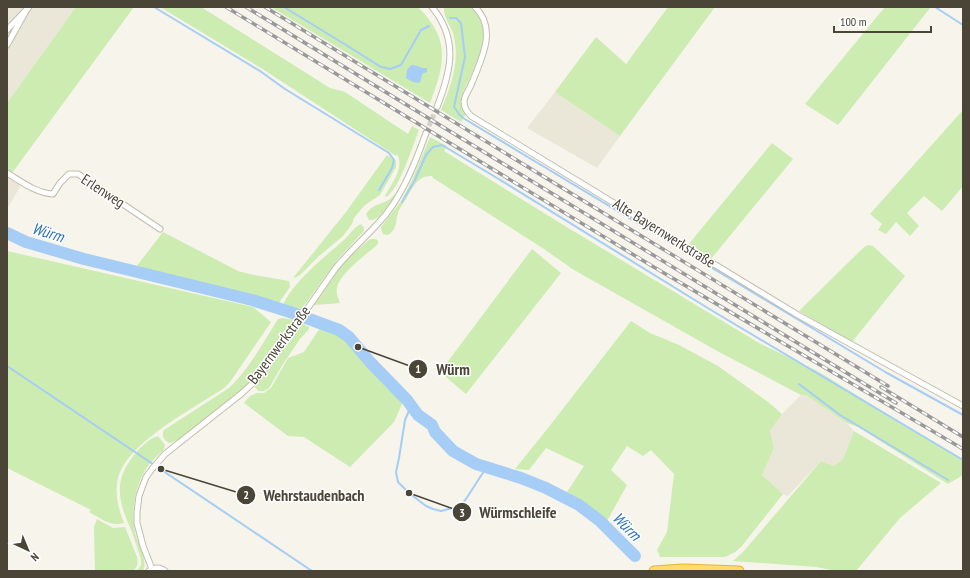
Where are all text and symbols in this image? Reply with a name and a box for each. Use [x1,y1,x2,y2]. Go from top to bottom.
scale bar [834,8,931,34]
text: 100 m [840,14,867,29]
street label: Erlenweg [78,170,129,212]
street label: Alte Bayernwerkstraße [610,193,719,272]
water label: Würm [30,218,68,247]
street label: Bayernwerkstraße [243,302,314,388]
callout: Würm [408,355,478,383]
text: Würm [435,359,470,379]
text: 1 [415,361,421,376]
callout: Wehrstaudenbach [236,481,373,509]
text: Wehrstaudenbach [262,485,365,505]
text: 2 [243,487,249,502]
callout: Würmschleife [452,498,565,526]
text: Würmschleife [478,502,557,522]
text: 3 [459,505,465,520]
water label: Würm [609,508,647,546]
north arrow [8,530,48,570]
text: N [28,550,42,564]

